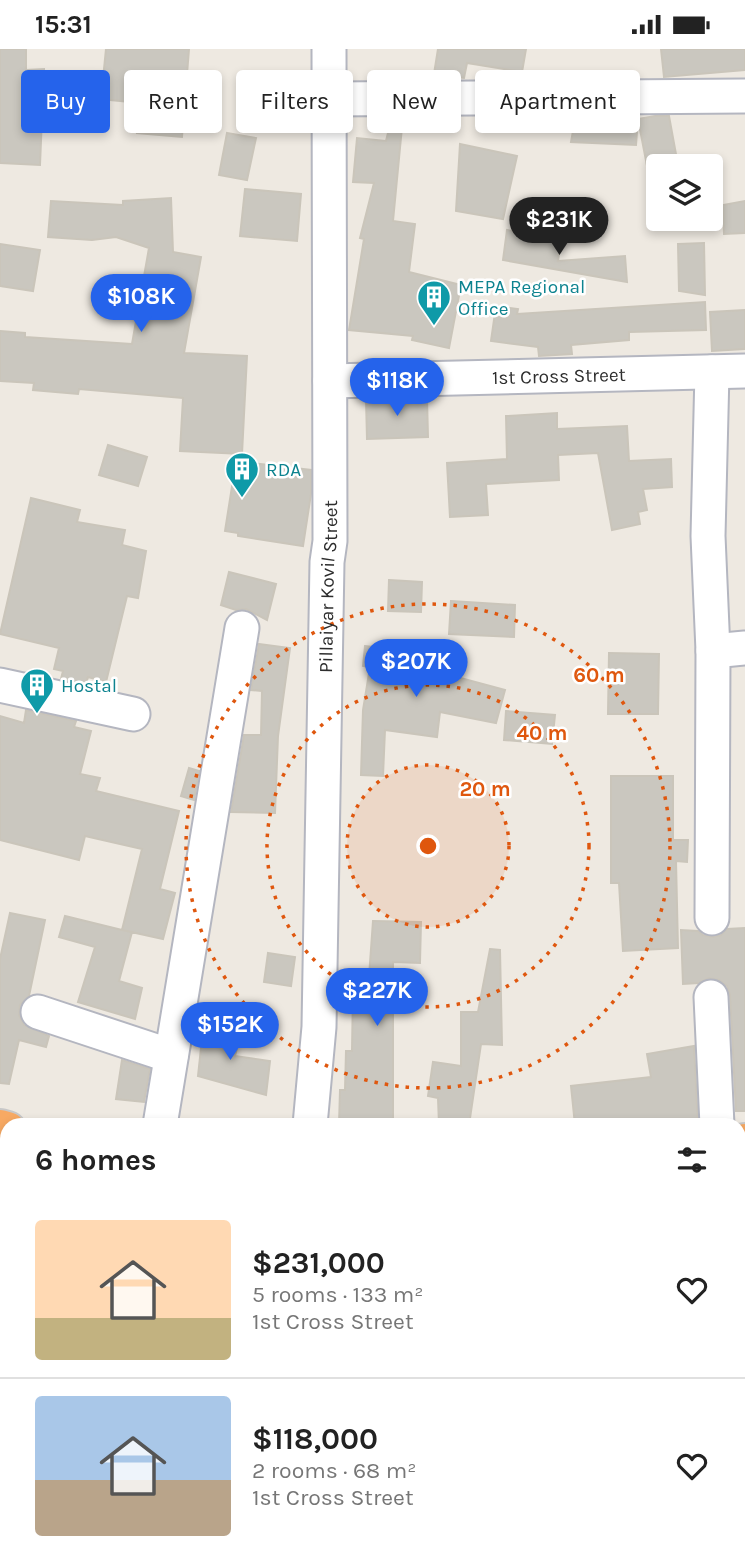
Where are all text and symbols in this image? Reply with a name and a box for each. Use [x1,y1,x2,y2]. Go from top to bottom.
text: 15:31 [35,9,92,40]
chip: Buy [21,70,110,133]
chip: Rent [124,70,222,133]
chip: Filters [236,70,353,133]
chip: New [367,70,461,133]
chip: Apartment [475,70,640,133]
map controls [646,154,723,231]
button: layers [646,154,723,231]
pin: $231K [510,197,608,257]
text: $231K [525,206,593,233]
pin: $108K [92,275,190,334]
place label: MEPA Regional Office [458,276,585,320]
building icon: MEPA Regional Office [415,278,453,327]
text: $108K [107,283,175,310]
pin: $118K [348,359,446,418]
street label: 1st Cross Street [492,364,626,389]
text: $118K [366,367,428,394]
building icon: RDA [223,450,261,499]
place label: RDA [266,459,301,481]
street label: Pillaiyar Kovil Street [315,500,342,673]
pin: $207K [367,639,465,699]
text: $207K [381,648,451,675]
text: 60 m [573,663,625,687]
building icon: Hostal [18,666,56,715]
place label: Hostal [61,675,117,697]
text: 40 m [516,721,568,745]
text: 20 m [459,777,511,801]
centre of rings [416,834,440,858]
pin: $227K [328,969,426,1028]
text: $227K [342,977,412,1004]
pin: $152K [181,1003,279,1062]
text: $152K [197,1011,263,1038]
icon: filters [673,1141,711,1179]
text: 6 homes [35,1142,157,1178]
text: $231,000 [252,1245,385,1281]
icon: home [91,1248,175,1332]
icon: heart [673,1271,711,1309]
text: 5 rooms · 133 m² [252,1281,424,1308]
text: 1st Cross Street [252,1308,414,1335]
text: $118,000 [252,1421,378,1457]
icon: home [91,1424,175,1508]
icon: heart [673,1447,711,1485]
text: 2 rooms · 68 m² [252,1457,416,1484]
text: 1st Cross Street [252,1484,414,1511]

